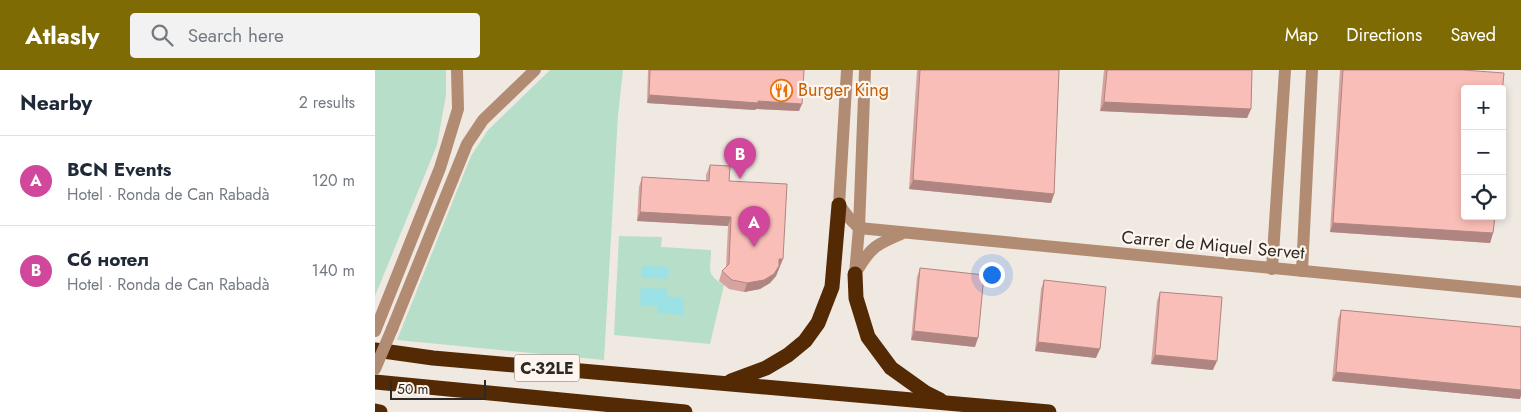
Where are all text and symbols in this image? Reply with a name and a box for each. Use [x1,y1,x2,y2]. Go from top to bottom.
search box [130,13,480,58]
text: Atlasly [25,18,100,53]
icon: search [148,21,176,49]
text: Search here [188,22,284,49]
text: Map [1285,22,1318,48]
text: Directions [1346,22,1422,48]
text: Saved [1450,22,1496,48]
place label: Burger King [798,77,889,103]
restaurant icon: Burger King [770,78,794,102]
map controls [1461,85,1506,220]
button: + [1461,85,1506,130]
text: Nearby [20,88,92,118]
text: 2 results [299,91,355,114]
button: − [1461,130,1506,175]
pin: B [724,138,756,179]
text: BCN Events [67,156,171,183]
text: A [30,169,42,192]
text: 120 m [312,169,355,192]
button: locate [1461,175,1506,220]
text: Hotel · Ronda de Can Rabadà [67,183,269,206]
pin: A [738,206,770,247]
street label: Carrer de Miquel Servet [1120,224,1306,266]
text: Сб нотел [67,246,149,273]
text: B [31,259,41,282]
text: 140 m [312,259,355,282]
your location [979,262,1005,288]
text: Hotel · Ronda de Can Rabadà [67,273,269,296]
road number: C-32LE [515,354,579,382]
scale bar [390,377,486,400]
text: 50 m [397,379,428,399]

